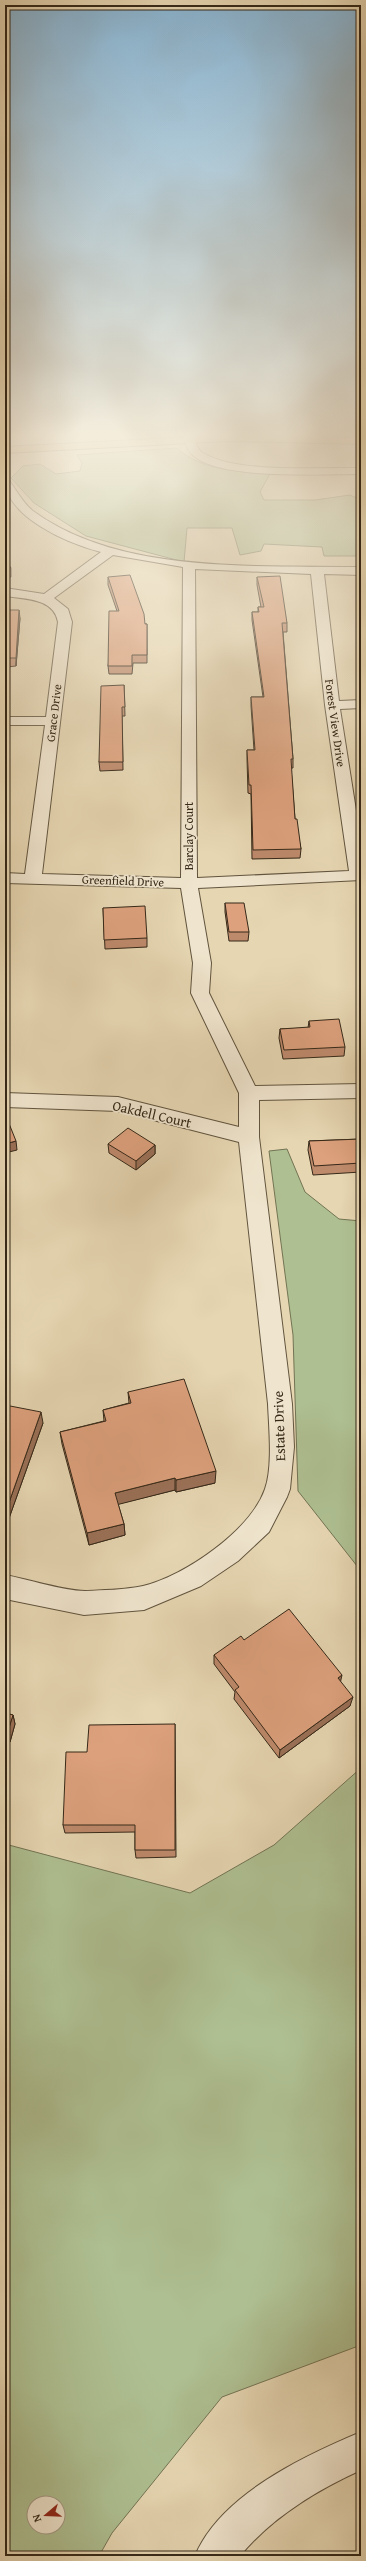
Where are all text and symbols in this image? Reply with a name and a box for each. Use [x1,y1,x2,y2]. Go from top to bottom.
street label: Forest View Drive [321,678,350,768]
street label: Grace Drive [42,683,66,743]
street label: Barclay Court [180,801,197,870]
street label: Greenfield Drive [82,871,165,890]
street label: Oakdell Court [111,1095,193,1133]
street label: Estate Drive [268,1390,290,1461]
north arrow [26,2495,66,2535]
text: N [28,2512,45,2524]

